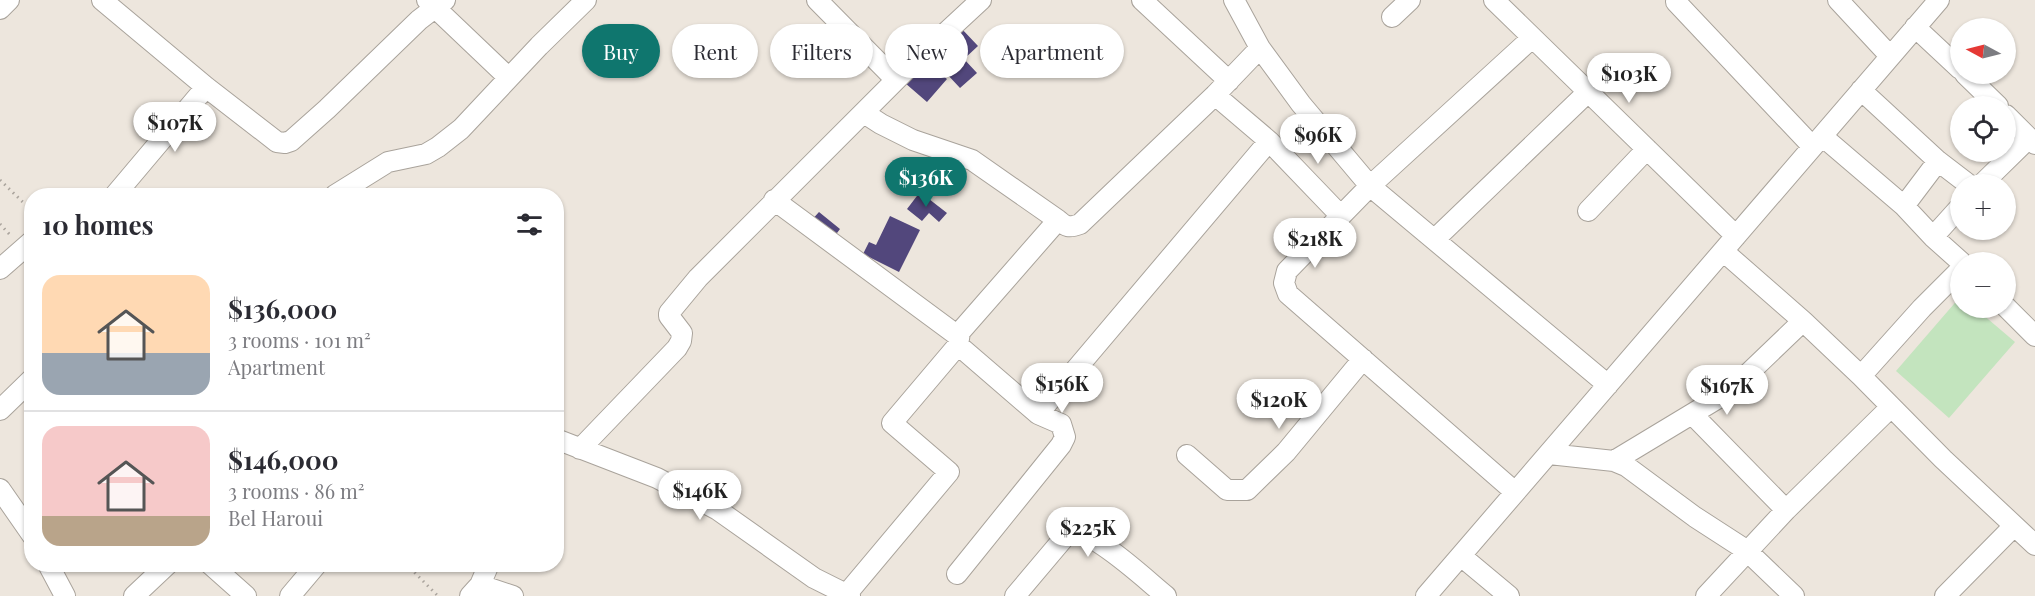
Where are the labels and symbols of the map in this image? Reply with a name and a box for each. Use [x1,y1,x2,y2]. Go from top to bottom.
north arrow [1950,18,2016,84]
pin: $103K [1587,53,1671,104]
pin: $107K [133,102,217,153]
pin: $96K [1282,114,1354,165]
pin: $136K [884,157,968,208]
pin: $218K [1273,218,1357,269]
pin: $156K [1020,363,1104,414]
pin: $167K [1685,365,1769,416]
pin: $120K [1237,379,1321,430]
pin: $146K [658,470,742,521]
pin: $225K [1046,507,1130,558]

